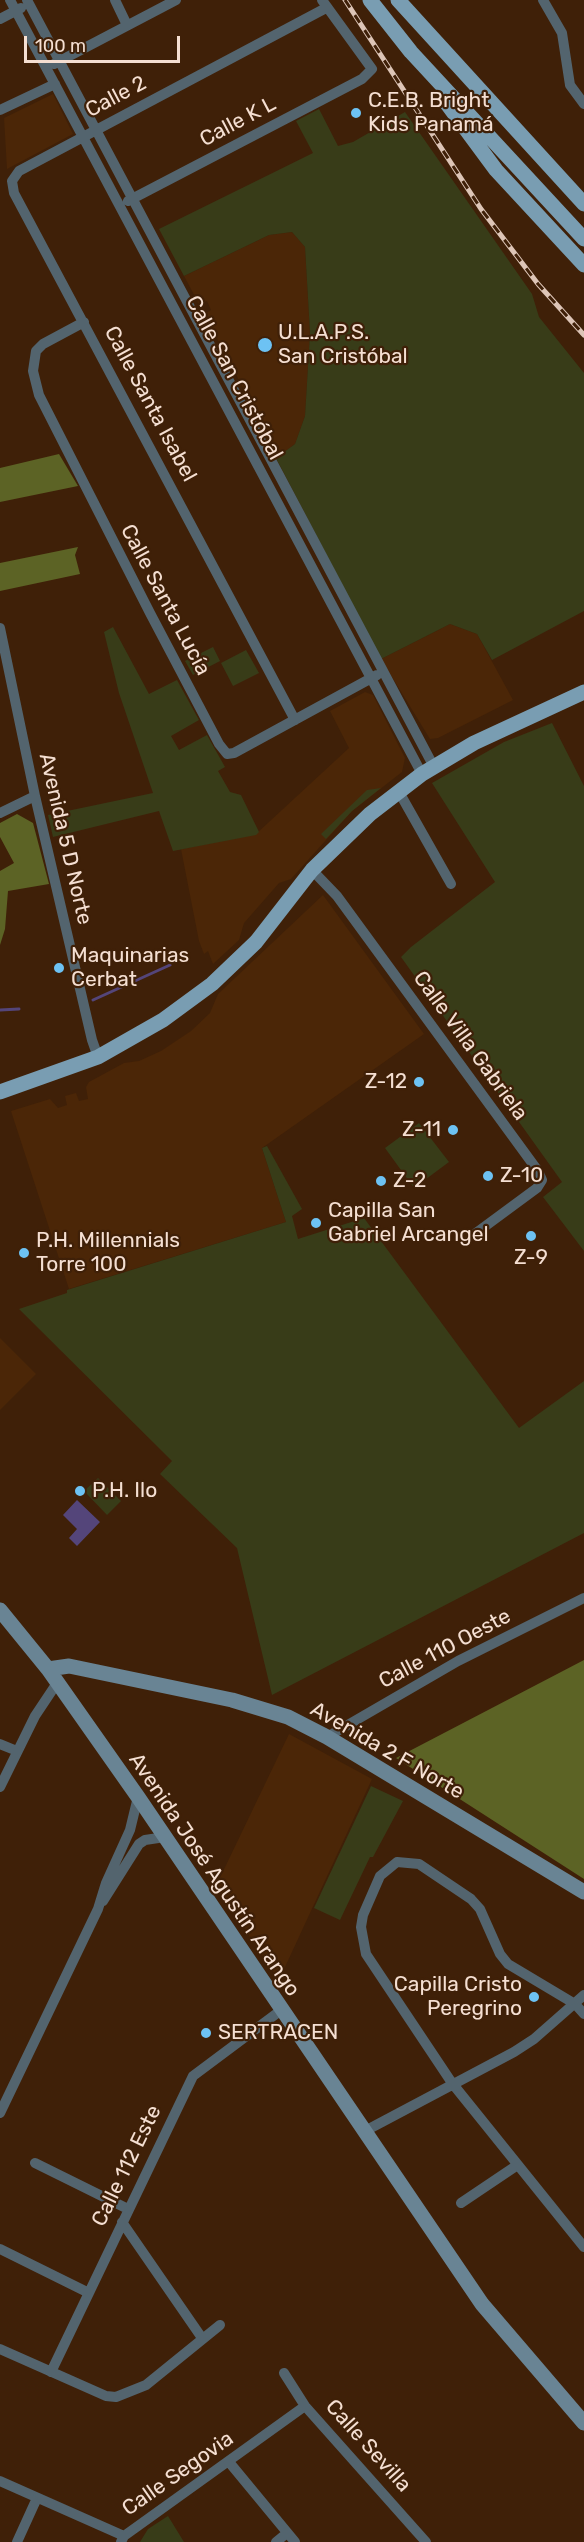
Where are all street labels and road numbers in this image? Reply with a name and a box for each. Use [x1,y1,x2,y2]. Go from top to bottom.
street label: Calle 2 [81,71,151,123]
street label: Calle K L [196,92,280,152]
street label: Calle San Cristóbal [180,292,288,464]
street label: Calle Santa Isabel [98,322,202,486]
street label: Calle Santa Lucía [115,520,215,680]
street label: Avenida 5 D Norte [33,751,97,927]
street label: Calle Villa Gabriela [407,966,533,1126]
street label: Calle 110 Oeste [375,1604,515,1694]
street label: Avenida 2 F Norte [306,1697,468,1805]
street label: Avenida José Agustín Arango [123,1748,305,2002]
street label: Calle 112 Este [87,2101,167,2231]
street label: Calle Sevilla [320,2395,416,2497]
street label: Calle Segovia [118,2426,238,2522]

